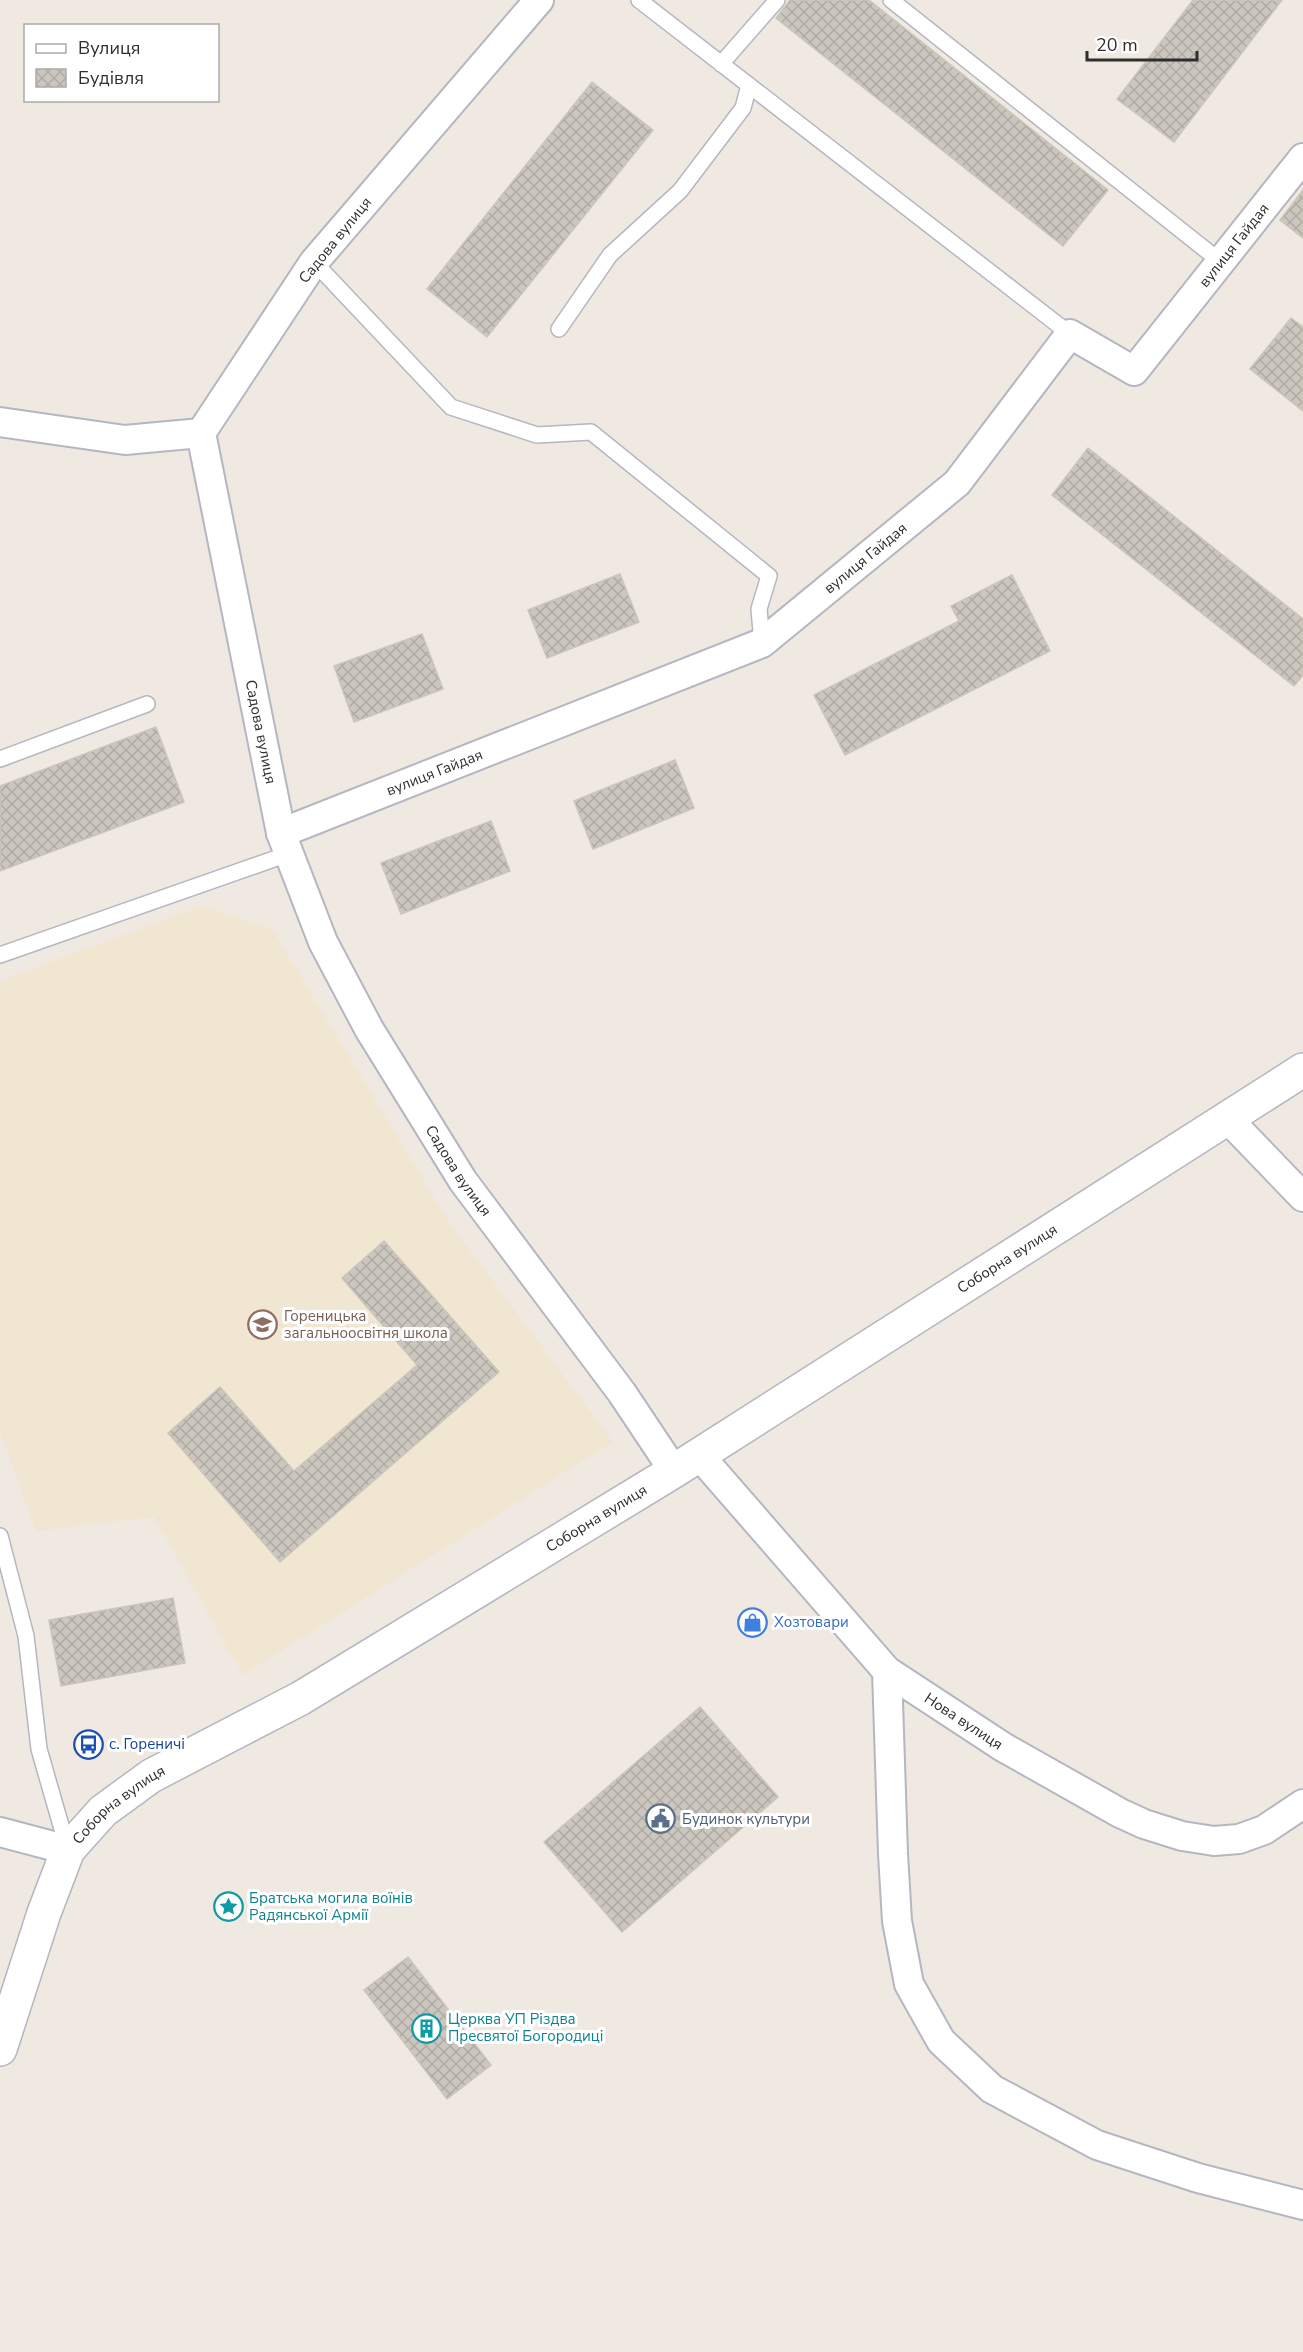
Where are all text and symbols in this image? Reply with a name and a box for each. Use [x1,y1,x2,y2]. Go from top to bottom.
legend [24,24,219,102]
scale bar [1087,24,1196,62]
text: 20 m [1096,33,1138,57]
text: Вулиця [78,36,140,60]
text: Будівля [78,66,144,90]
street label: Садова вулиця [294,193,376,287]
street label: вулиця Гайдая [1194,199,1273,291]
street label: вулиця Гайдая [820,518,911,598]
street label: Садова вулиця [241,678,281,786]
street label: вулиця Гайдая [383,744,486,800]
street label: Садова вулиця [421,1121,496,1220]
street label: Соборна вулиця [953,1219,1061,1298]
place label: Гореницька загальноосвітня школа [284,1306,448,1343]
school or university icon: Гореницька загальноосвітня школа [247,1309,279,1341]
street label: Соборна вулиця [542,1480,651,1557]
shop icon: Хозтовари [737,1606,769,1638]
place label: Хозтовари [774,1612,849,1632]
street label: Нова вулиця [920,1688,1007,1754]
bus stop icon: с. Гореничі [72,1728,104,1760]
place label: с. Гореничі [109,1734,185,1754]
street label: Соборна вулиця [68,1760,168,1848]
public building icon: Будинок культури [645,1803,677,1835]
place label: Будинок культури [682,1809,810,1829]
place label: Братська могила воїнів Радянської Армії [249,1888,413,1925]
place icon: Братська могила воїнів Радянської Армії [212,1891,244,1923]
place label: Церква УП Різдва Пресвятої Богородиці [448,2009,603,2046]
building icon: Церква УП Різдва Пресвятої Богородиці [411,2012,443,2044]

